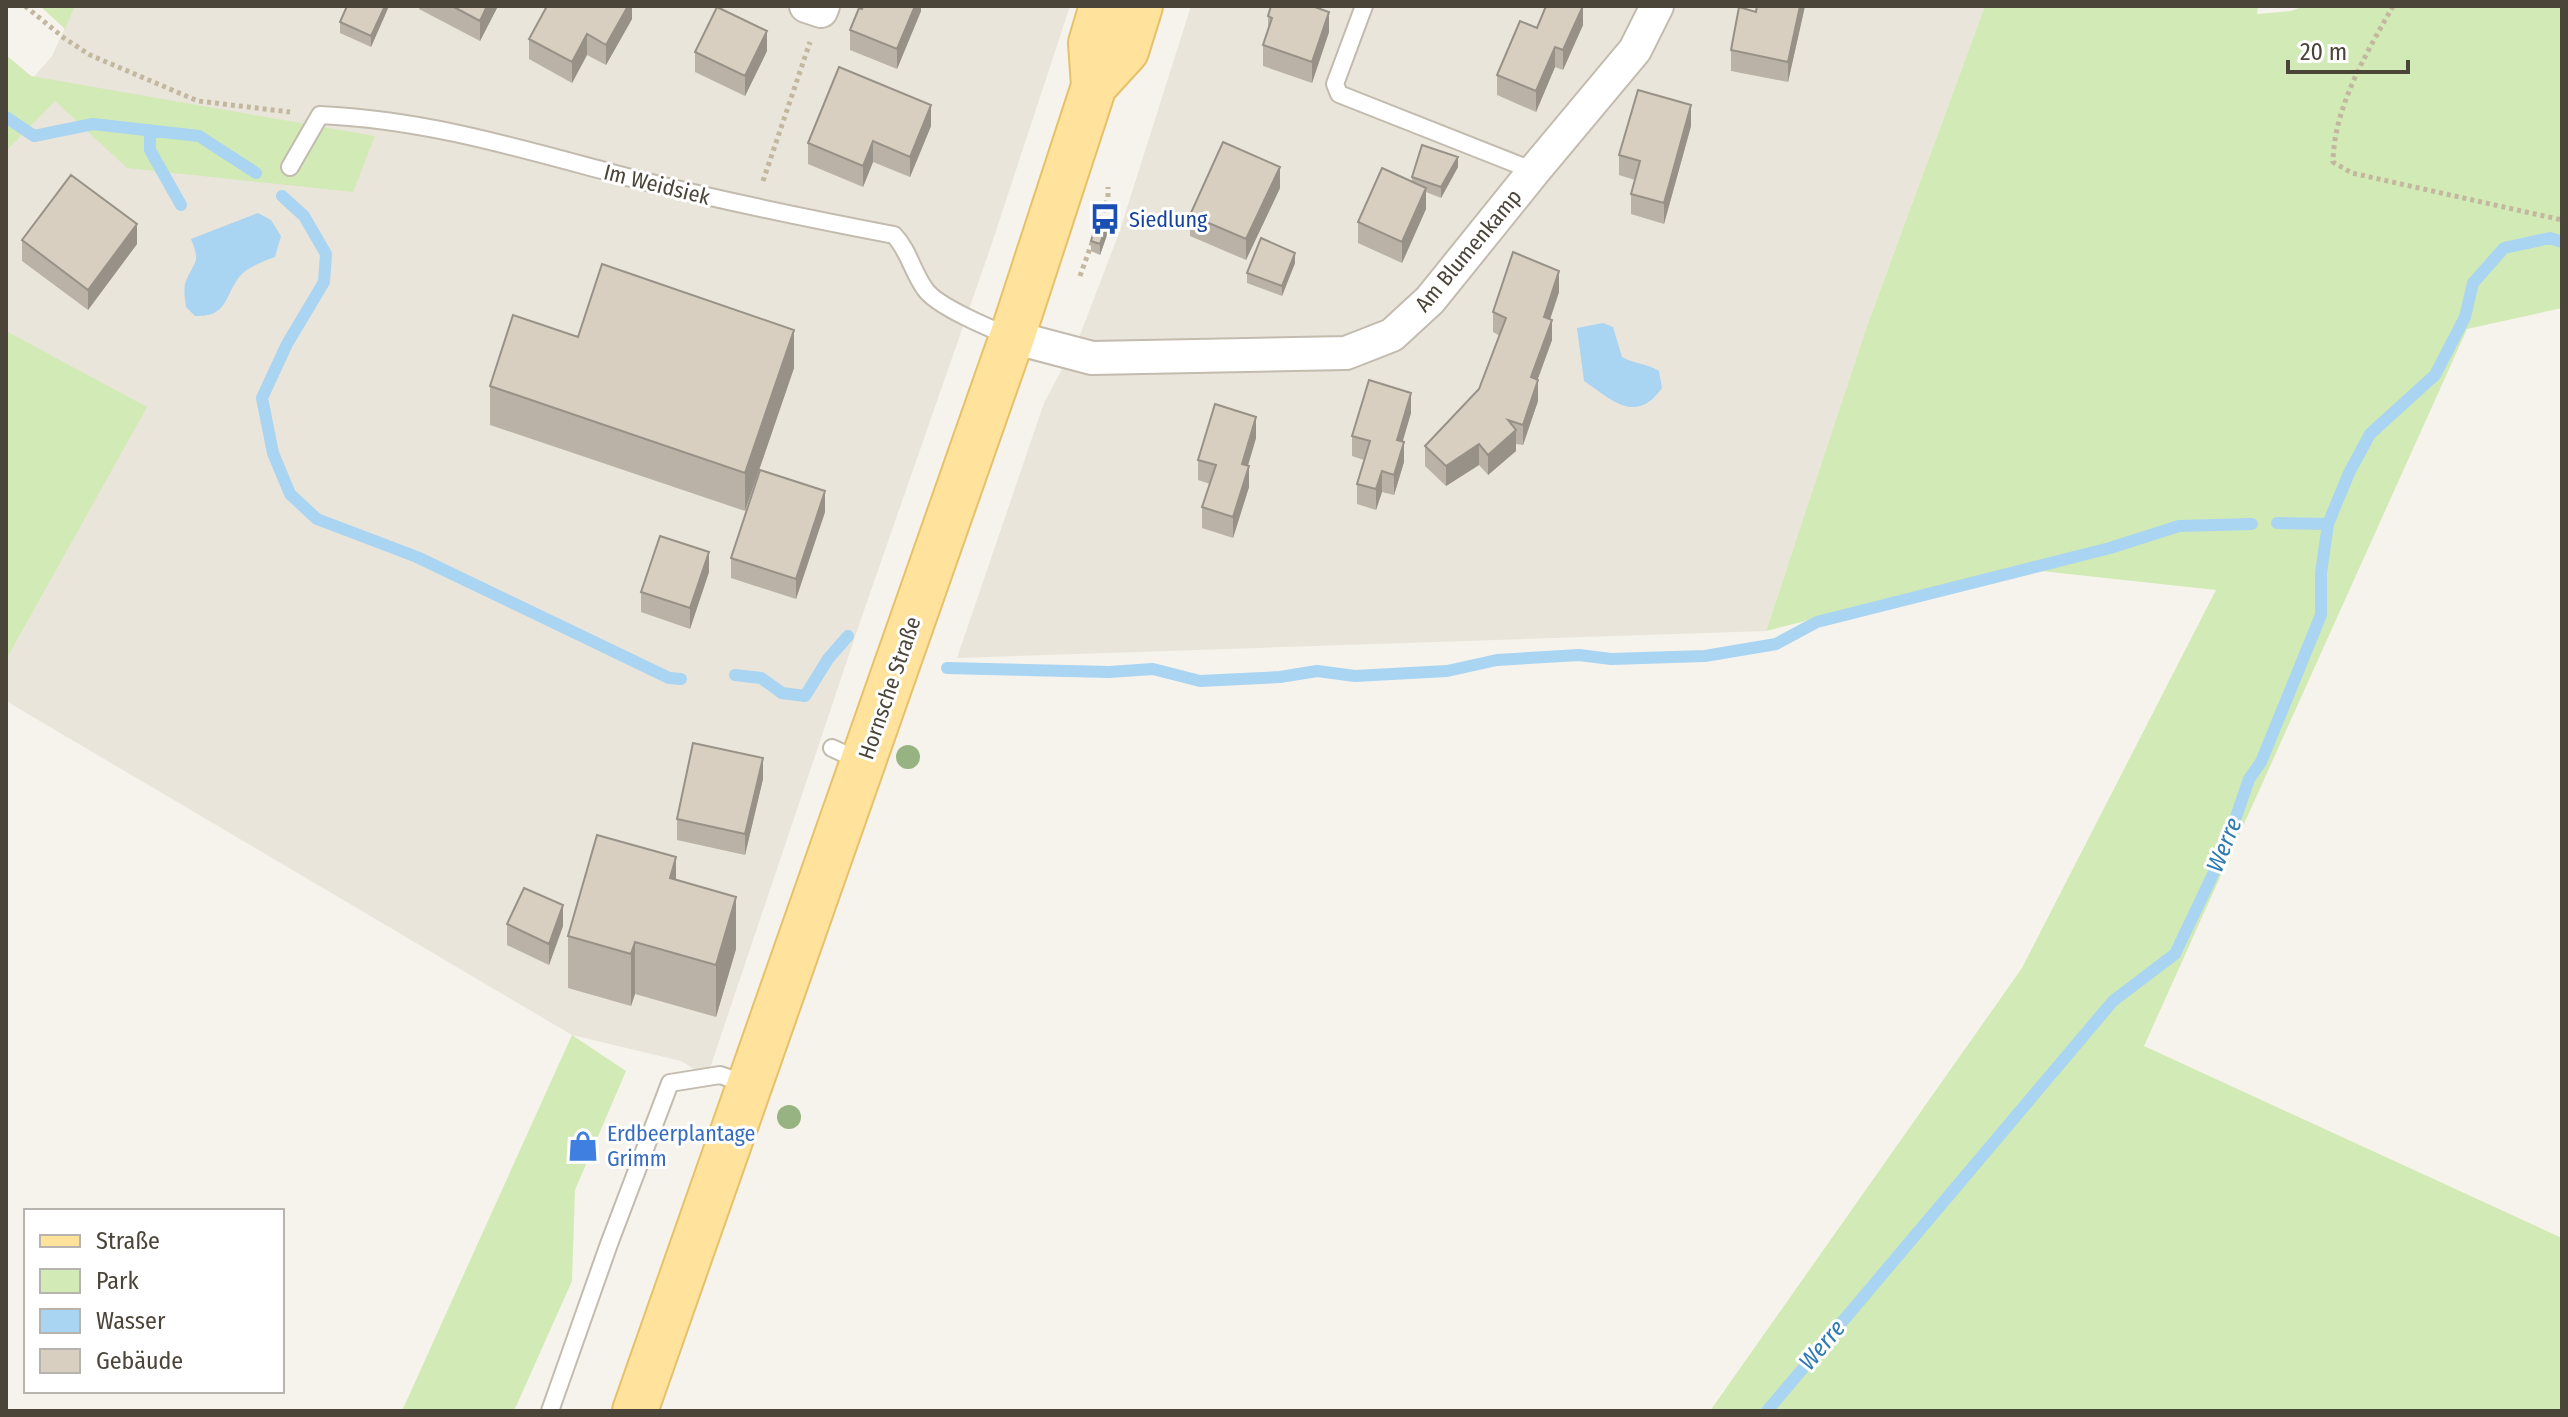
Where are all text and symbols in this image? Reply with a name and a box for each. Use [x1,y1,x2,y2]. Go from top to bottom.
scale bar [2288,24,2408,74]
text: 20 m [2300,38,2347,66]
street label: Im Weidsiek [601,158,713,211]
street label: Am Blumenkamp [1409,184,1527,317]
bus stop icon: Siedlung [1088,202,1122,236]
place label: Siedlung [1129,206,1208,233]
street label: Hornsche Straße [852,613,927,763]
water label: Werre [2200,814,2248,876]
place label: Erdbeerplantage Grimm [607,1120,755,1172]
shop icon: Erdbeerplantage Grimm [566,1129,600,1163]
legend [24,1209,284,1393]
text: Straße [96,1227,160,1255]
text: Park [96,1267,139,1295]
text: Wasser [96,1307,166,1335]
water label: Werre [1793,1314,1851,1376]
text: Gebäude [96,1347,183,1375]

